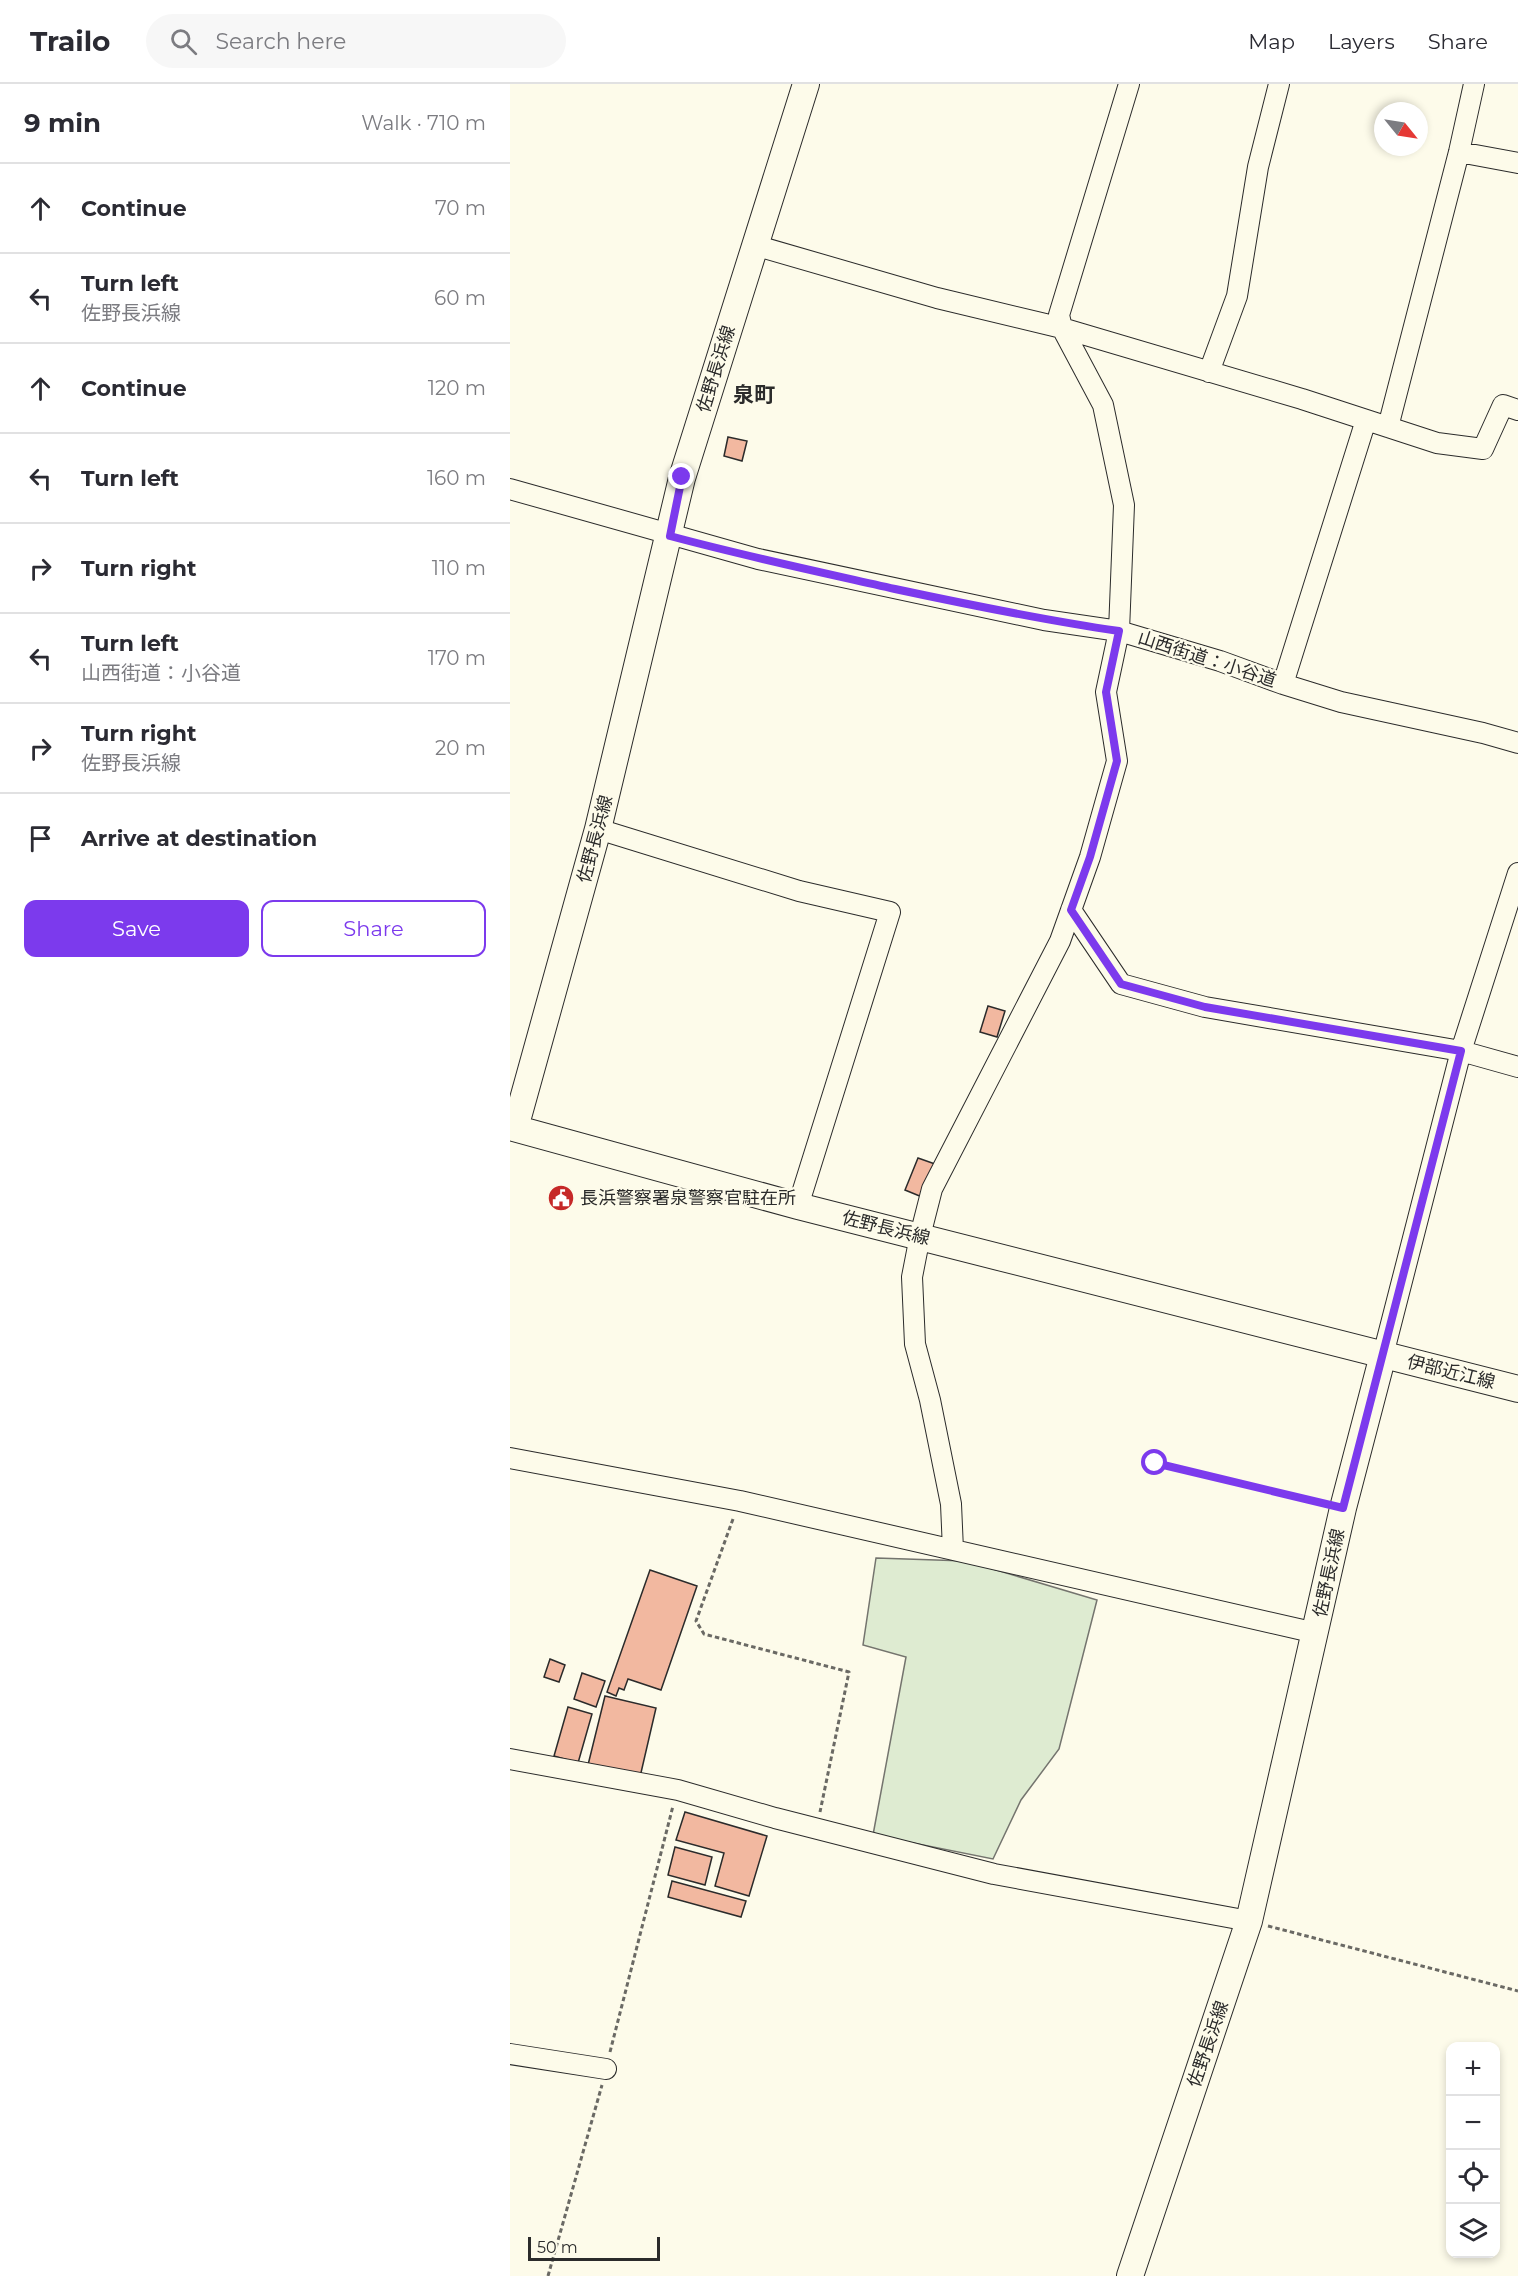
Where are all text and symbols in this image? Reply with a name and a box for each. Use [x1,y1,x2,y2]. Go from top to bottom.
search box [146,14,566,68]
text: Trailo [30,24,110,58]
icon: search [167,25,200,58]
text: Search here [215,28,346,55]
text: Map [1248,29,1295,54]
text: Layers [1328,29,1395,54]
text: Share [1428,29,1488,54]
north arrow [1374,102,1428,156]
text: 9 min [24,107,101,139]
text: Walk · 710 m [361,111,486,135]
icon: ahead [24,192,57,225]
text: Continue [81,195,187,222]
text: 70 m [435,196,486,220]
text: Turn left [81,270,179,297]
icon: left [24,282,57,315]
text: 60 m [434,286,486,310]
text: 佐野長浜線 [81,301,181,325]
street label: 佐野長浜線 [692,323,740,415]
icon: ahead [24,372,57,405]
text: Continue [81,375,187,402]
text: 120 m [428,376,486,400]
district label: 泉町 [733,382,775,407]
icon: left [24,462,57,495]
route end [668,463,694,489]
text: Turn left [81,465,179,492]
text: 160 m [427,466,486,490]
icon: right [24,552,57,585]
text: Turn right [81,555,196,582]
text: 110 m [432,556,486,580]
street label: 山西街道：小谷道 [1135,626,1279,692]
text: Turn left [81,630,179,657]
icon: left [24,642,57,675]
text: 170 m [428,646,486,670]
text: 山西街道：小谷道 [81,661,241,685]
text: Turn right [81,720,196,747]
icon: right [24,732,57,765]
text: 20 m [435,736,486,760]
text: 佐野長浜線 [81,751,181,775]
street label: 佐野長浜線 [573,793,617,885]
icon: arrive [24,822,57,855]
text: Arrive at destination [81,825,317,852]
button: Save [24,900,249,957]
button: Share [261,900,486,957]
public building icon: 長浜警察署泉警察官駐在所 [546,1183,576,1213]
place label: 長浜警察署泉警察官駐在所 [580,1187,796,1209]
street label: 佐野長浜線 [840,1206,932,1250]
street label: 伊部近江線 [1405,1350,1497,1394]
route start [1141,1449,1167,1475]
street label: 佐野長浜線 [1309,1527,1349,1619]
street label: 佐野長浜線 [1183,1998,1233,2090]
map controls [1446,2042,1500,2258]
button: + [1446,2042,1500,2096]
button: − [1446,2096,1500,2150]
button: locate [1446,2150,1500,2204]
button: layers [1446,2204,1500,2258]
scale bar [528,2234,660,2262]
text: 50 m [537,2238,578,2257]

